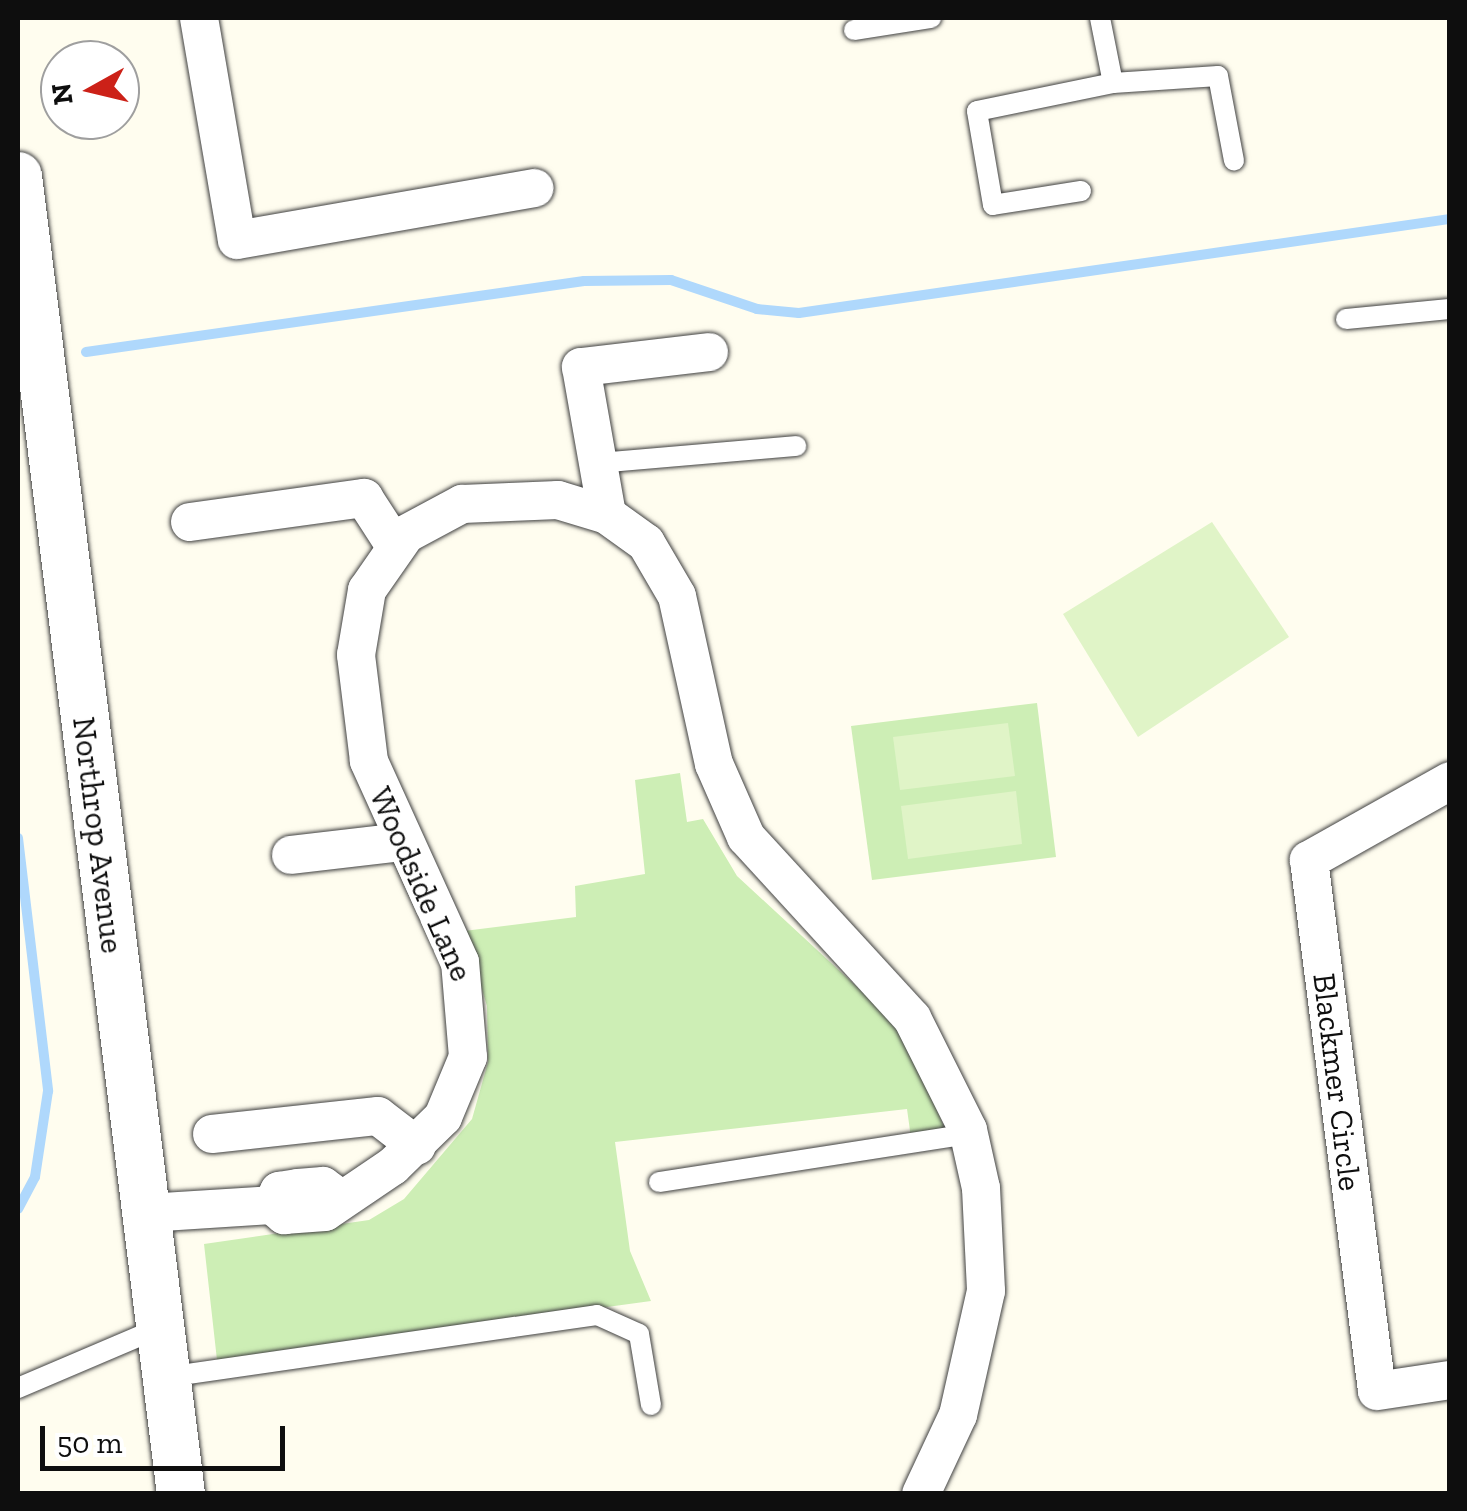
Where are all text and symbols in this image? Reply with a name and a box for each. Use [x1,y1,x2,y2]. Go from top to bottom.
north arrow [40,40,140,140]
text: N [44,81,80,107]
street label: Northrop Avenue [64,714,132,956]
street label: Woodside Lane [361,781,481,987]
street label: Blackmer Circle [1305,971,1369,1193]
scale bar [45,1406,290,1468]
text: 50 m [57,1425,122,1461]

